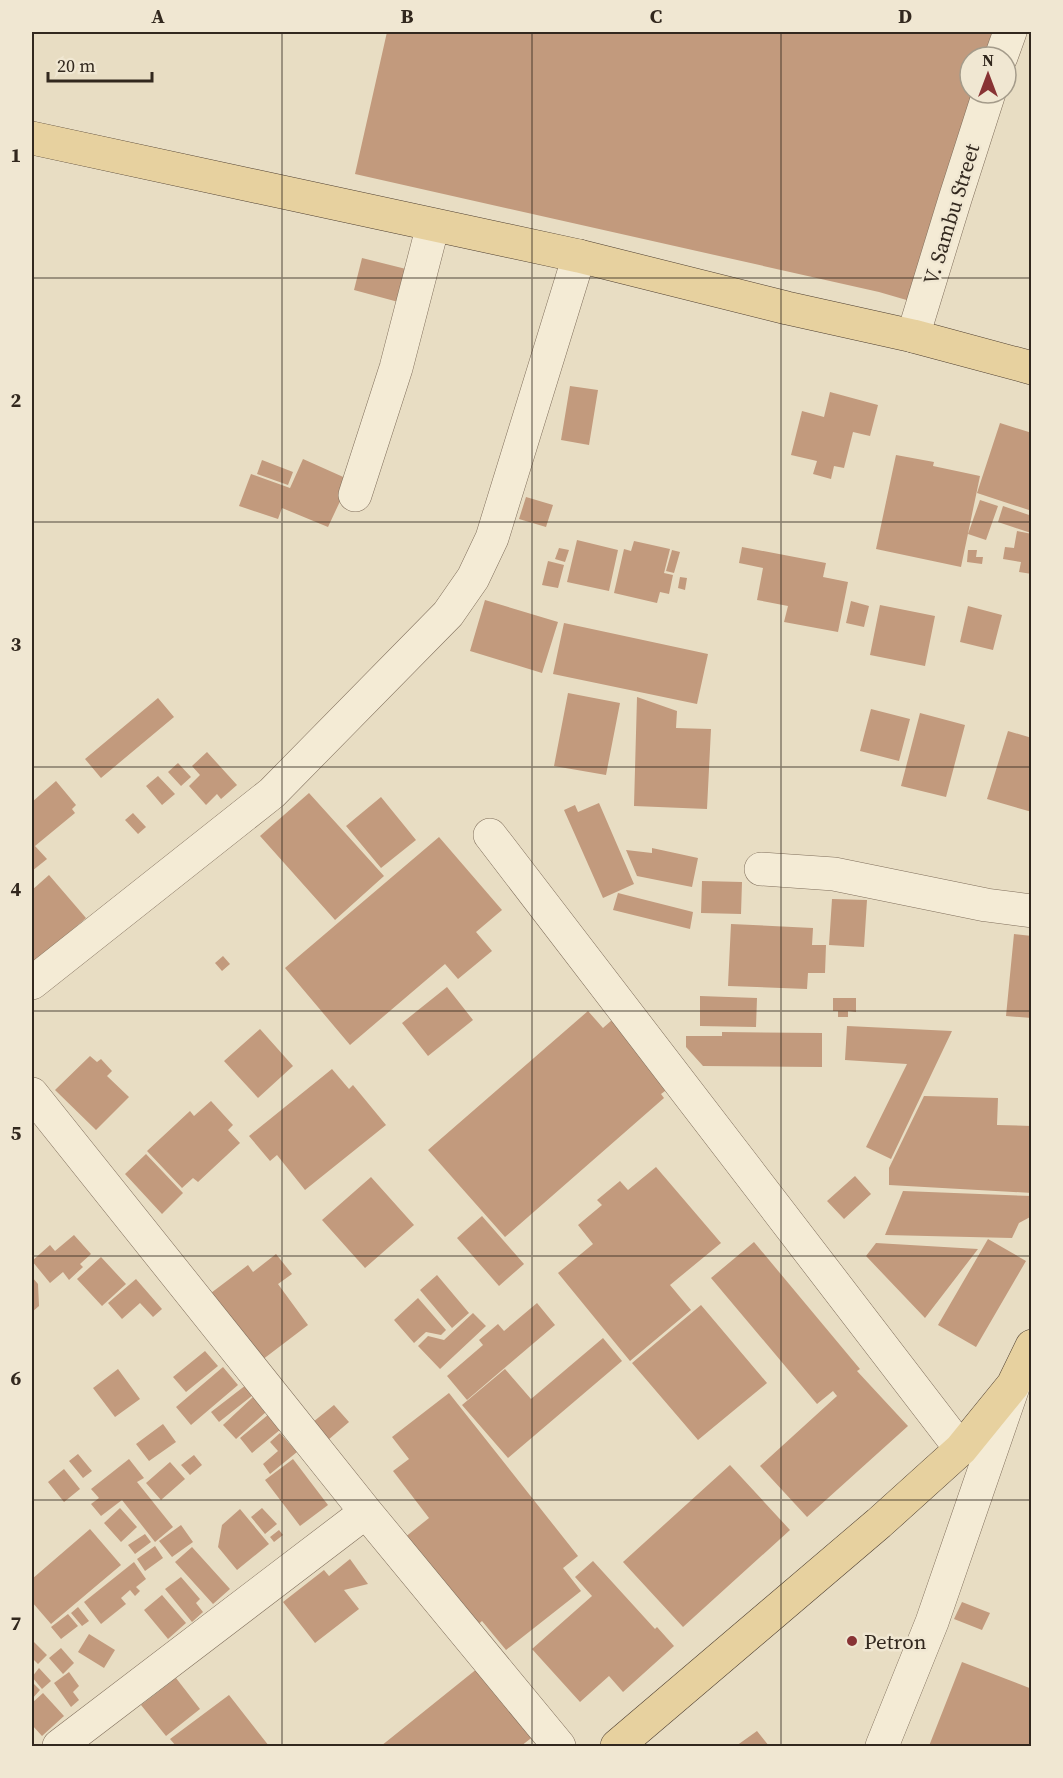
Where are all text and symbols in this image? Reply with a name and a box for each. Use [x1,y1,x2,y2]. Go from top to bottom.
text: A [151,2,165,30]
text: B [400,2,414,30]
text: C [650,2,662,30]
text: D [898,2,912,30]
scale bar [48,45,152,83]
north arrow [958,45,1018,105]
text: N [982,49,994,71]
text: 20 m [57,53,95,78]
street label: V. Sambu Street [916,140,986,288]
text: 1 [11,141,21,169]
text: 2 [11,386,22,414]
text: 3 [11,630,22,658]
text: 4 [11,875,22,903]
text: 5 [11,1119,22,1147]
text: 6 [11,1364,22,1392]
text: 7 [11,1609,22,1637]
place label: Petron [864,1627,927,1656]
marker: Petron [845,1634,859,1648]

